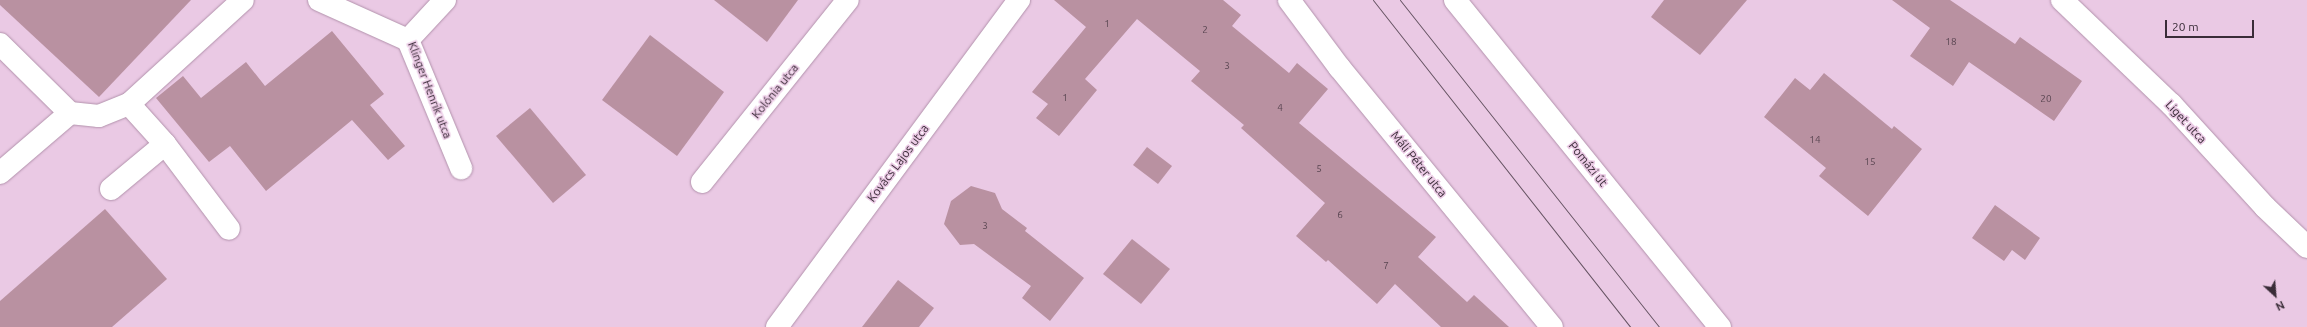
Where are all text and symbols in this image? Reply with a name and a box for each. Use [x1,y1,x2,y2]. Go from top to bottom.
scale bar [2167,12,2256,38]
house number: 1 [1104,18,1110,30]
text: 20 m [2172,20,2199,33]
house number: 2 [1202,24,1208,36]
house number: 18 [1945,36,1957,48]
street label: Klinger Henrik utca [405,40,455,140]
house number: 3 [1224,60,1230,72]
street label: Kolónia utca [749,61,801,121]
house number: 1 [1062,92,1068,104]
house number: 20 [2040,93,2052,105]
street label: Liget utca [2163,98,2209,146]
house number: 4 [1277,102,1283,114]
street label: Kovács Lajos utca [864,121,932,205]
street label: Máli Péter utca [1388,128,1450,200]
house number: 14 [1809,134,1821,146]
street label: Pomázi út [1566,139,1610,189]
house number: 15 [1864,156,1876,168]
house number: 5 [1316,163,1322,175]
house number: 6 [1337,209,1343,221]
house number: 3 [982,220,988,232]
house number: 7 [1383,260,1389,272]
north arrow [2255,275,2295,315]
text: N [2274,299,2287,313]

